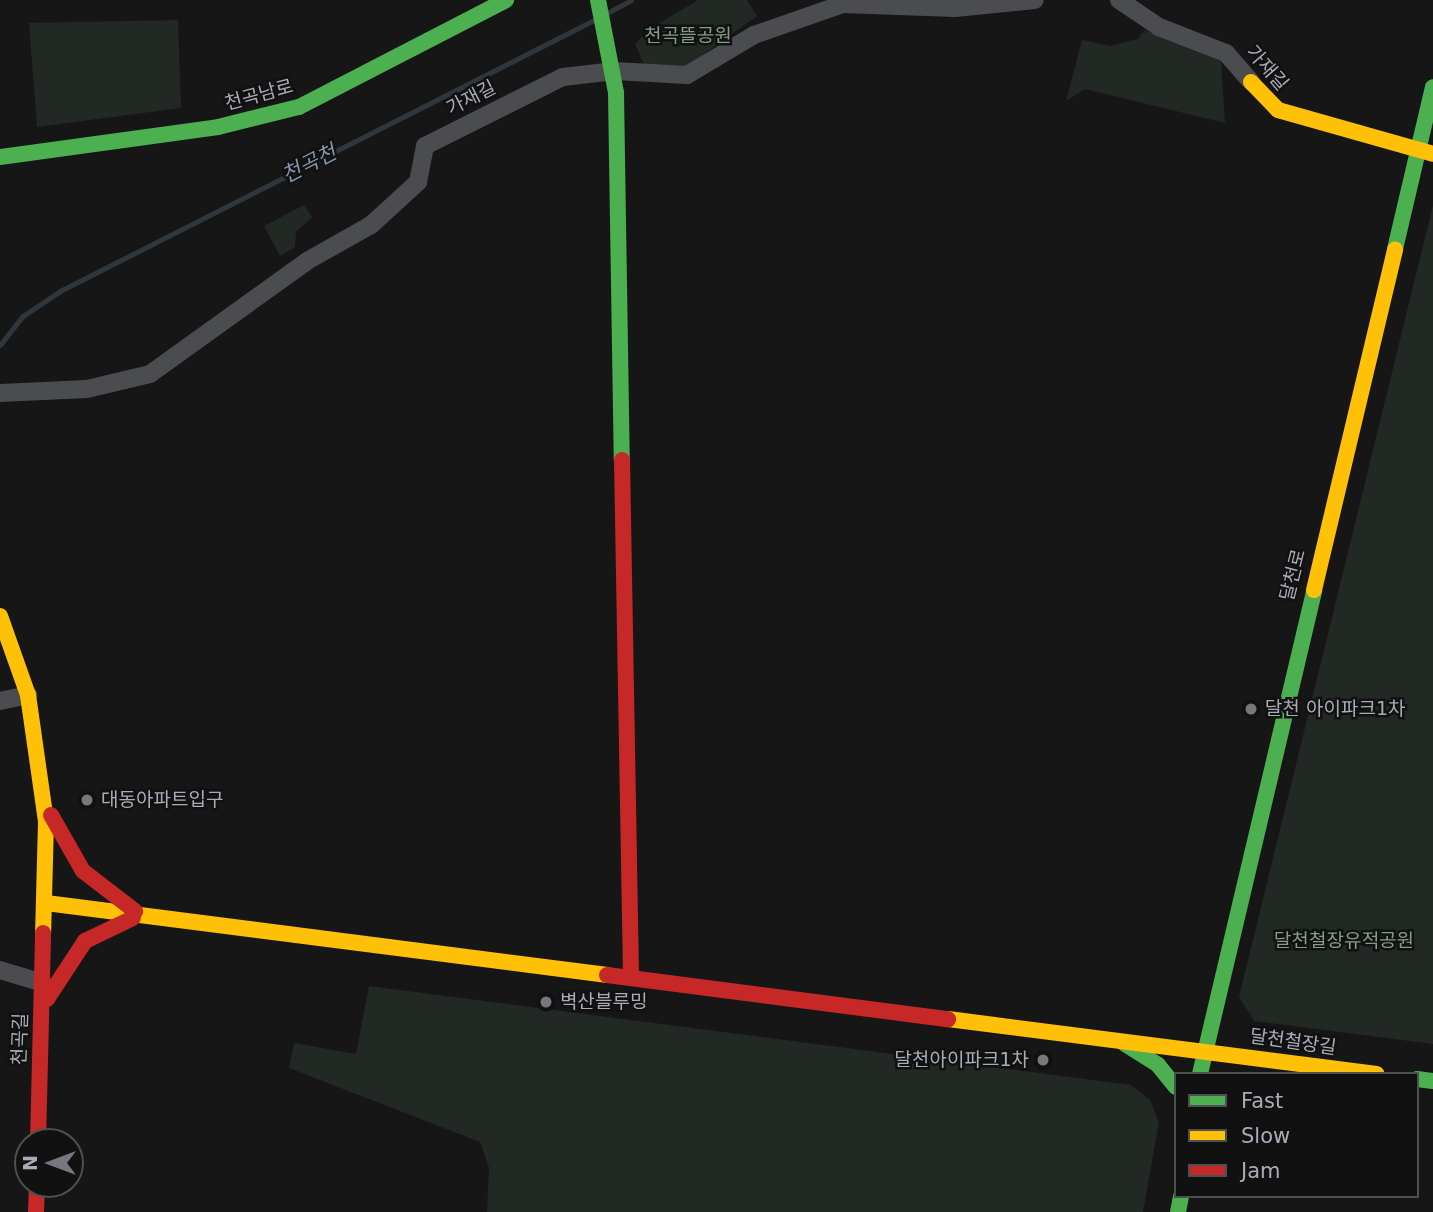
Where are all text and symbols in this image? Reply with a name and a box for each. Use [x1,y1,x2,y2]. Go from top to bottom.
park label: 천곡뜰공원 [644,25,732,47]
street label: 가재길 [1241,41,1293,95]
street label: 천곡남로 [222,75,296,115]
street label: 가재길 [442,76,500,120]
water label: 천곡천 [277,140,341,188]
street label: 달천로 [1276,547,1310,603]
place label: 달천 아이파크1차 [1265,698,1405,720]
marker: 달천 아이파크1차 [1243,701,1259,717]
place label: 대동아파트입구 [101,789,223,811]
marker: 대동아파트입구 [79,792,95,808]
park label: 달천철장유적공원 [1274,930,1414,952]
place label: 벽산블루밍 [560,991,647,1013]
marker: 벽산블루밍 [538,994,554,1010]
street label: 천곡길 [8,1012,32,1066]
street label: 달천철장길 [1248,1025,1338,1059]
place label: 달천아이파크1차 [895,1049,1029,1071]
marker: 달천아이파크1차 [1035,1052,1051,1068]
legend [1174,1072,1419,1198]
text: Fast [1241,1089,1283,1113]
text: Slow [1241,1124,1290,1148]
north arrow [14,1128,84,1198]
text: N [19,1155,41,1171]
text: Jam [1241,1159,1281,1183]

